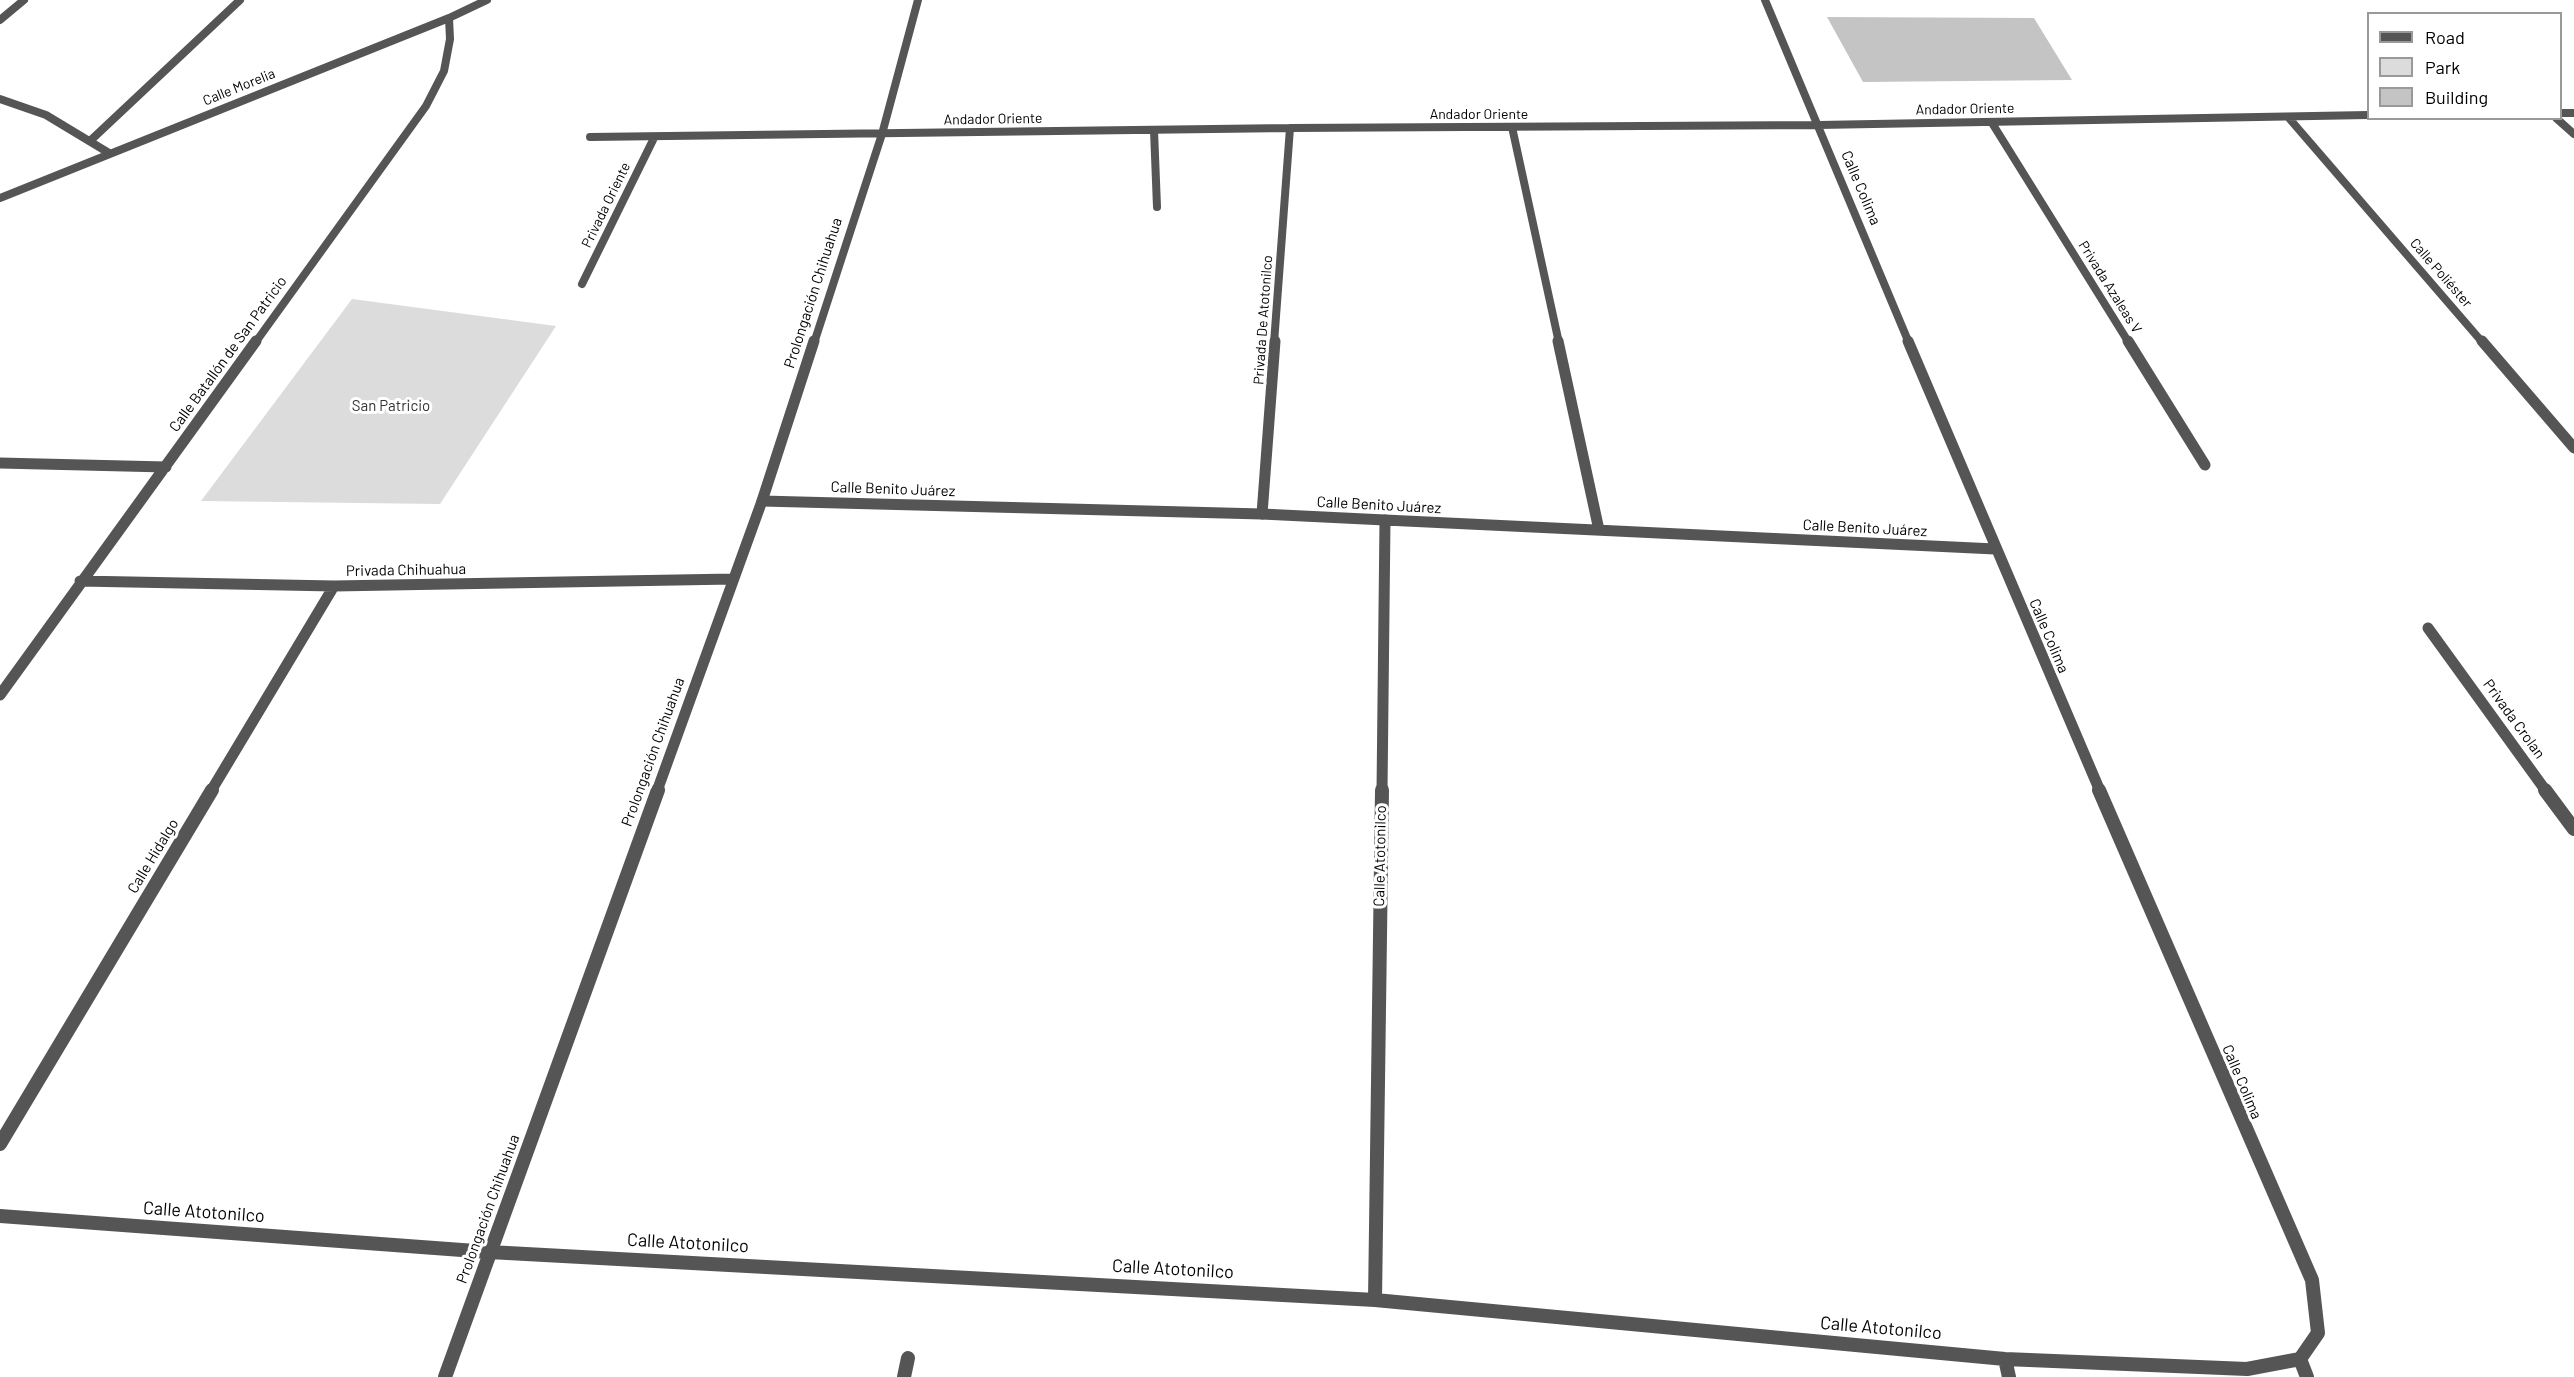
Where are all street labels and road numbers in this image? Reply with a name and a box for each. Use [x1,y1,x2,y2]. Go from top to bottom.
street label: Calle Morelia [200,65,278,109]
street label: Andador Oriente [1916,100,2014,118]
street label: Andador Oriente [1430,106,1528,122]
street label: Andador Oriente [944,110,1042,128]
street label: Calle Colima [1837,148,1885,228]
street label: Privada Oriente [578,160,634,250]
street label: Prolongación Chihuahua [780,215,846,371]
street label: Calle Poliéster [2406,235,2476,311]
street label: Privada Azaleas V [2075,238,2145,336]
street label: Privada De Atotonilco [1250,255,1276,385]
street label: Calle Batallón de San Patricio [165,273,291,435]
street label: Calle Benito Juárez [830,478,956,500]
street label: Calle Benito Juárez [1316,493,1442,517]
street label: Calle Benito Juárez [1802,516,1928,540]
street label: Privada Chihuahua [346,560,466,580]
street label: Calle Colima [2025,596,2073,676]
street label: Prolongación Chihuahua [618,675,688,829]
street label: Privada Crolan [2479,676,2549,762]
street label: Calle Atotonilco [1370,805,1390,907]
street label: Calle Hidalgo [124,815,182,897]
street label: Calle Colima [2218,1042,2266,1122]
street label: Prolongación Chihuahua [453,1132,523,1286]
street label: Calle Atotonilco [142,1197,266,1227]
street label: Calle Atotonilco [627,1229,749,1257]
street label: Calle Atotonilco [1112,1255,1234,1283]
street label: Calle Atotonilco [1819,1312,1943,1344]

